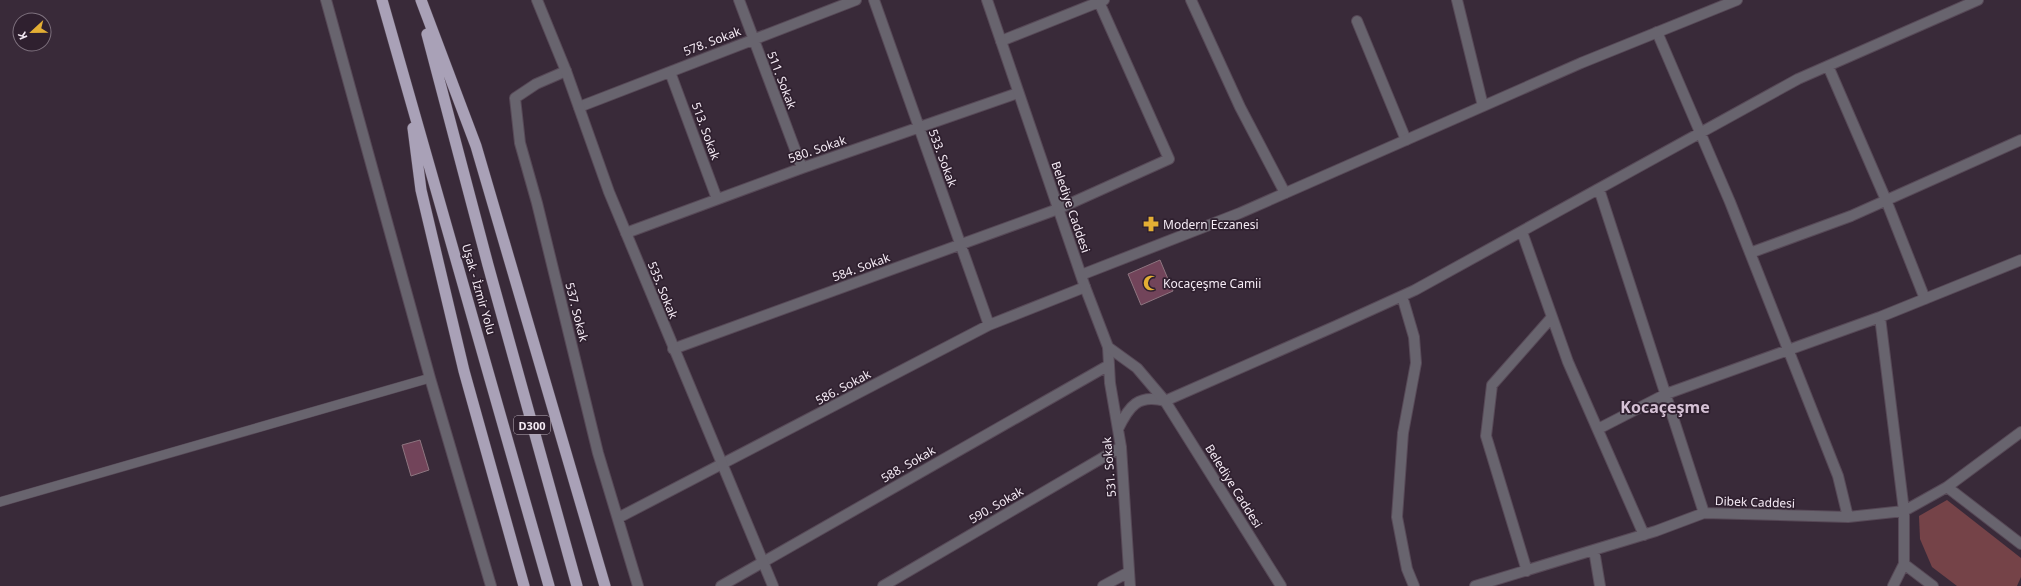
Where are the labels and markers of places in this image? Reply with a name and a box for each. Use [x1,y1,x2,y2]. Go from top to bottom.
pharmacy icon: Modern Eczanesi [1142,215,1160,233]
place label: Modern Eczanesi [1163,216,1259,233]
mosque icon: Kocaçeşme Camii [1142,274,1160,292]
place label: Kocaçeşme Camii [1163,275,1261,292]

